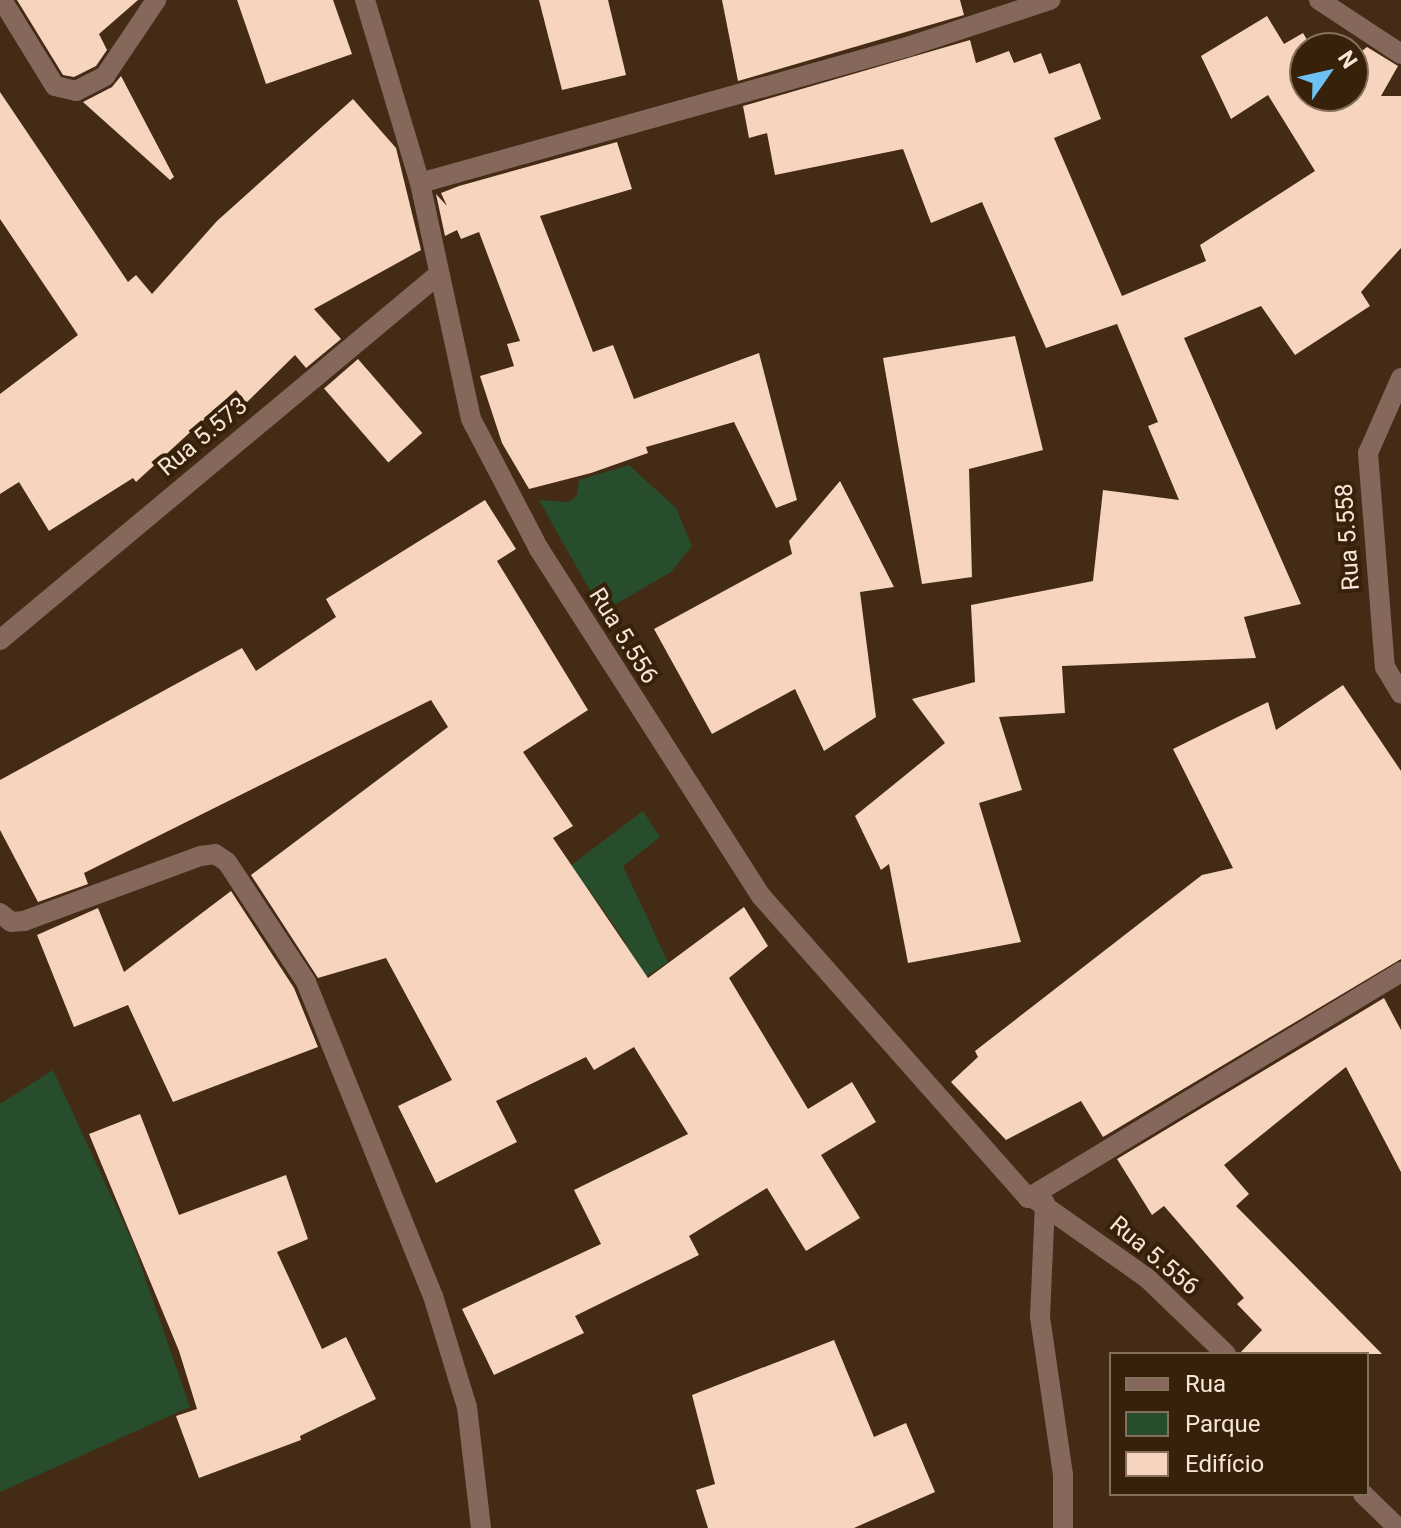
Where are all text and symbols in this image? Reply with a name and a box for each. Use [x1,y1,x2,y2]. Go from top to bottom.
north arrow [1289,32,1369,112]
text: N [1333,46,1362,73]
street label: Rua 5.573 [153,391,253,483]
street label: Rua 5.558 [1330,482,1366,592]
street label: Rua 5.556 [582,583,664,689]
street label: Rua 5.556 [1104,1210,1204,1302]
legend [1109,1352,1369,1496]
text: Rua [1185,1370,1226,1398]
text: Parque [1185,1410,1261,1438]
text: Edifício [1185,1450,1264,1478]

